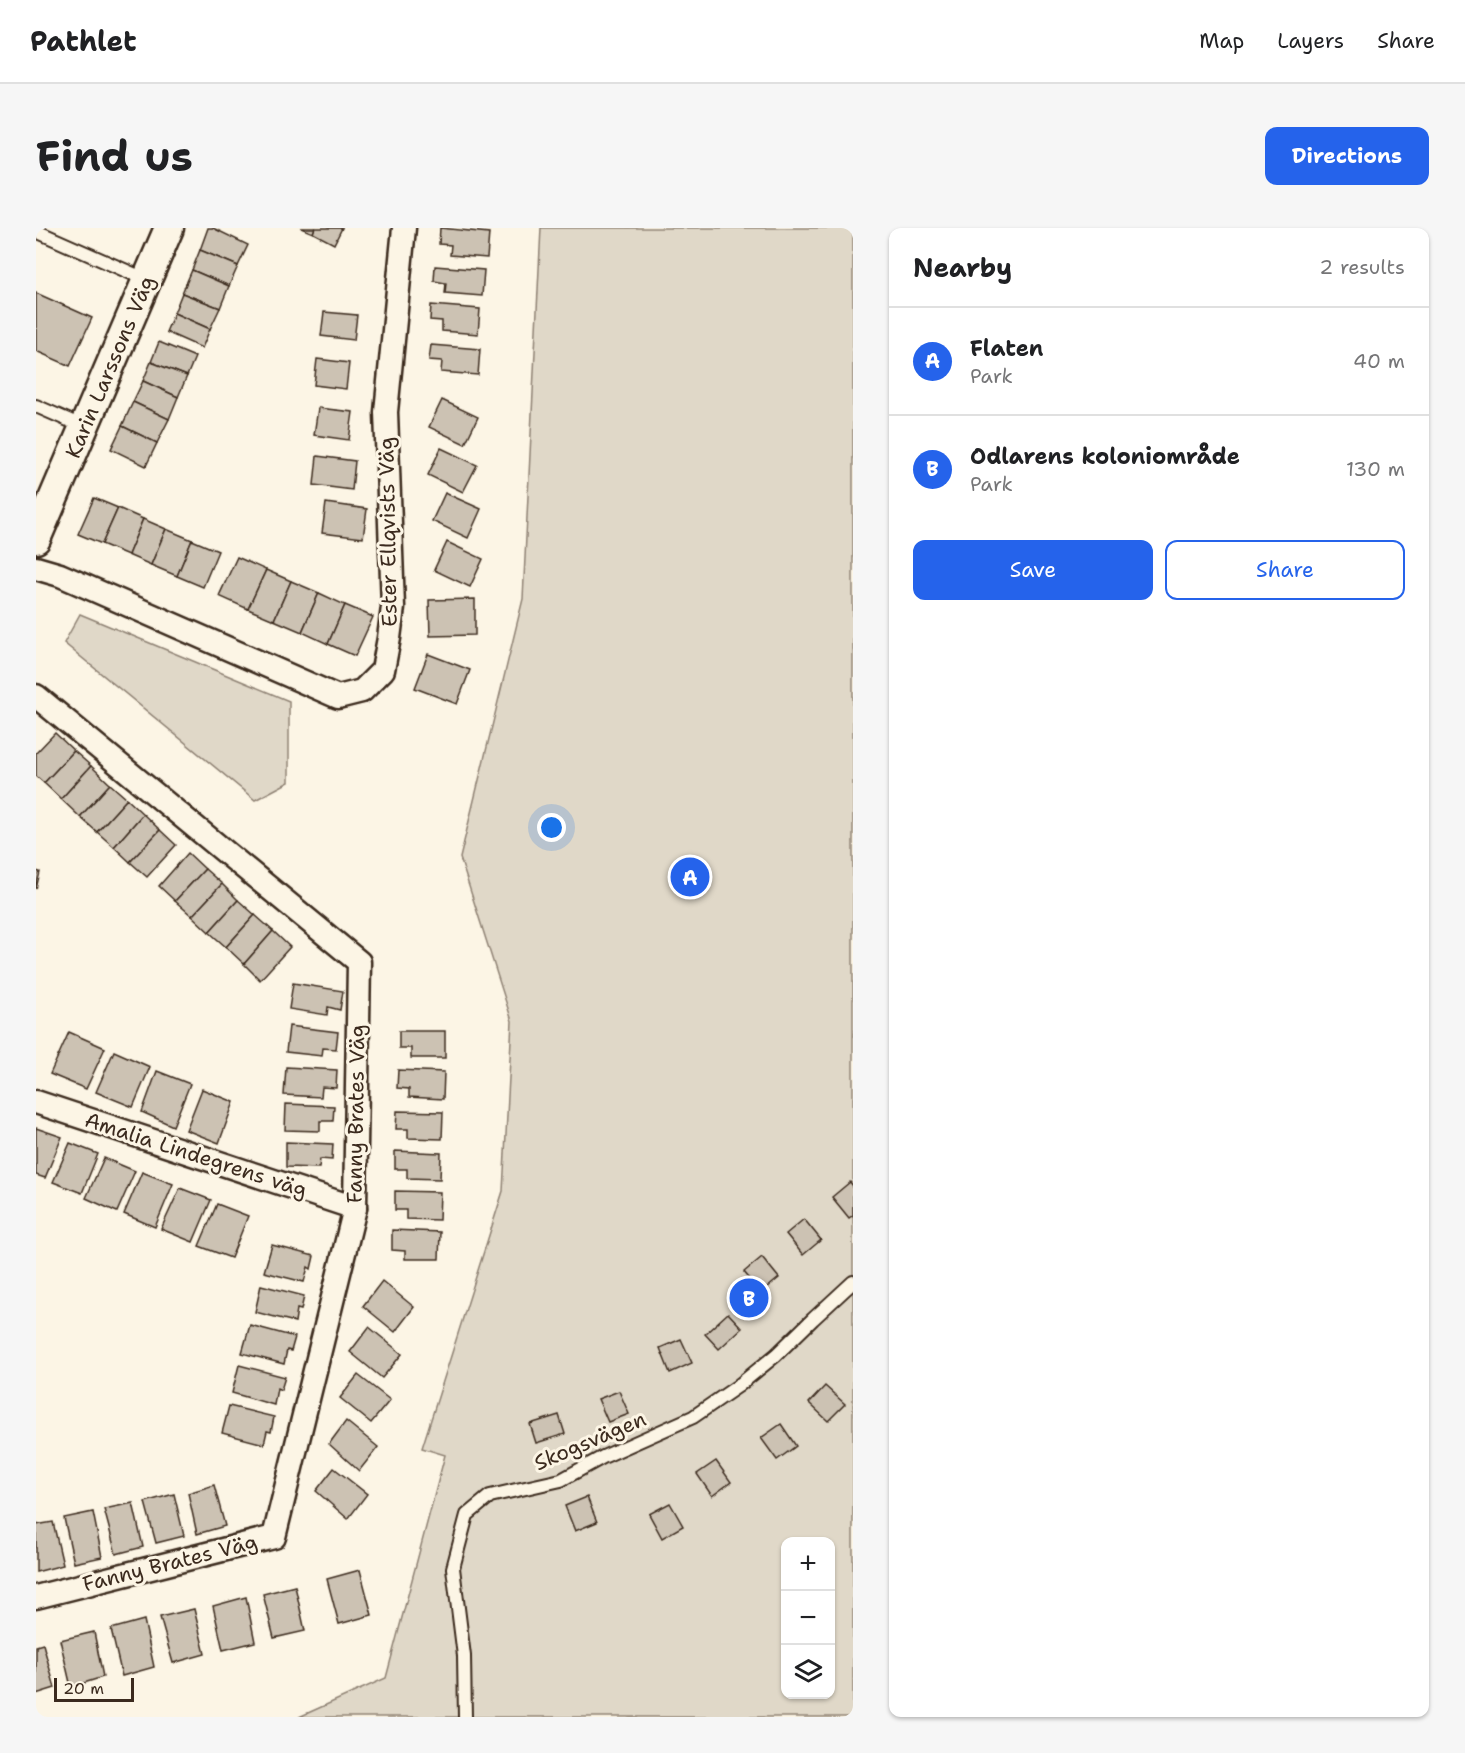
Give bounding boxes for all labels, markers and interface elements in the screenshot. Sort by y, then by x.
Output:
text: Pathlet [30,22,137,60]
text: Map [1199,27,1244,55]
text: Layers [1277,27,1344,55]
text: Share [1377,27,1435,55]
button: Directions [1265,127,1429,185]
text: Find us [36,128,193,184]
text: Nearby [913,250,1012,285]
text: 2 results [1319,254,1405,280]
street label: Karin Larssons Väg [59,271,161,463]
text: Flaten [970,334,1044,363]
text: A [925,348,940,374]
text: 40 m [1353,348,1405,374]
text: Park [970,363,1013,389]
street label: Ester Ellqvists Väg [372,437,404,627]
text: Odlarens koloniområde [970,442,1240,471]
text: B [926,456,939,482]
text: 130 m [1346,456,1405,482]
text: Park [970,471,1013,497]
button: Save [913,540,1153,600]
button: Share [1165,540,1405,600]
your location [537,813,566,842]
pin: A [670,854,710,900]
street label: Fanny Brates Väg [340,1024,372,1204]
street label: Amalia Lindegrens väg [81,1106,311,1204]
pin: B [730,1276,768,1320]
street label: Skogsvägen [530,1405,650,1477]
street label: Fanny Brates Väg [80,1528,260,1598]
map controls [781,1537,835,1699]
button: + [781,1537,835,1591]
button: − [781,1591,835,1645]
button: layers [781,1645,835,1699]
scale bar [54,1675,134,1702]
text: 20 m [63,1678,104,1699]

